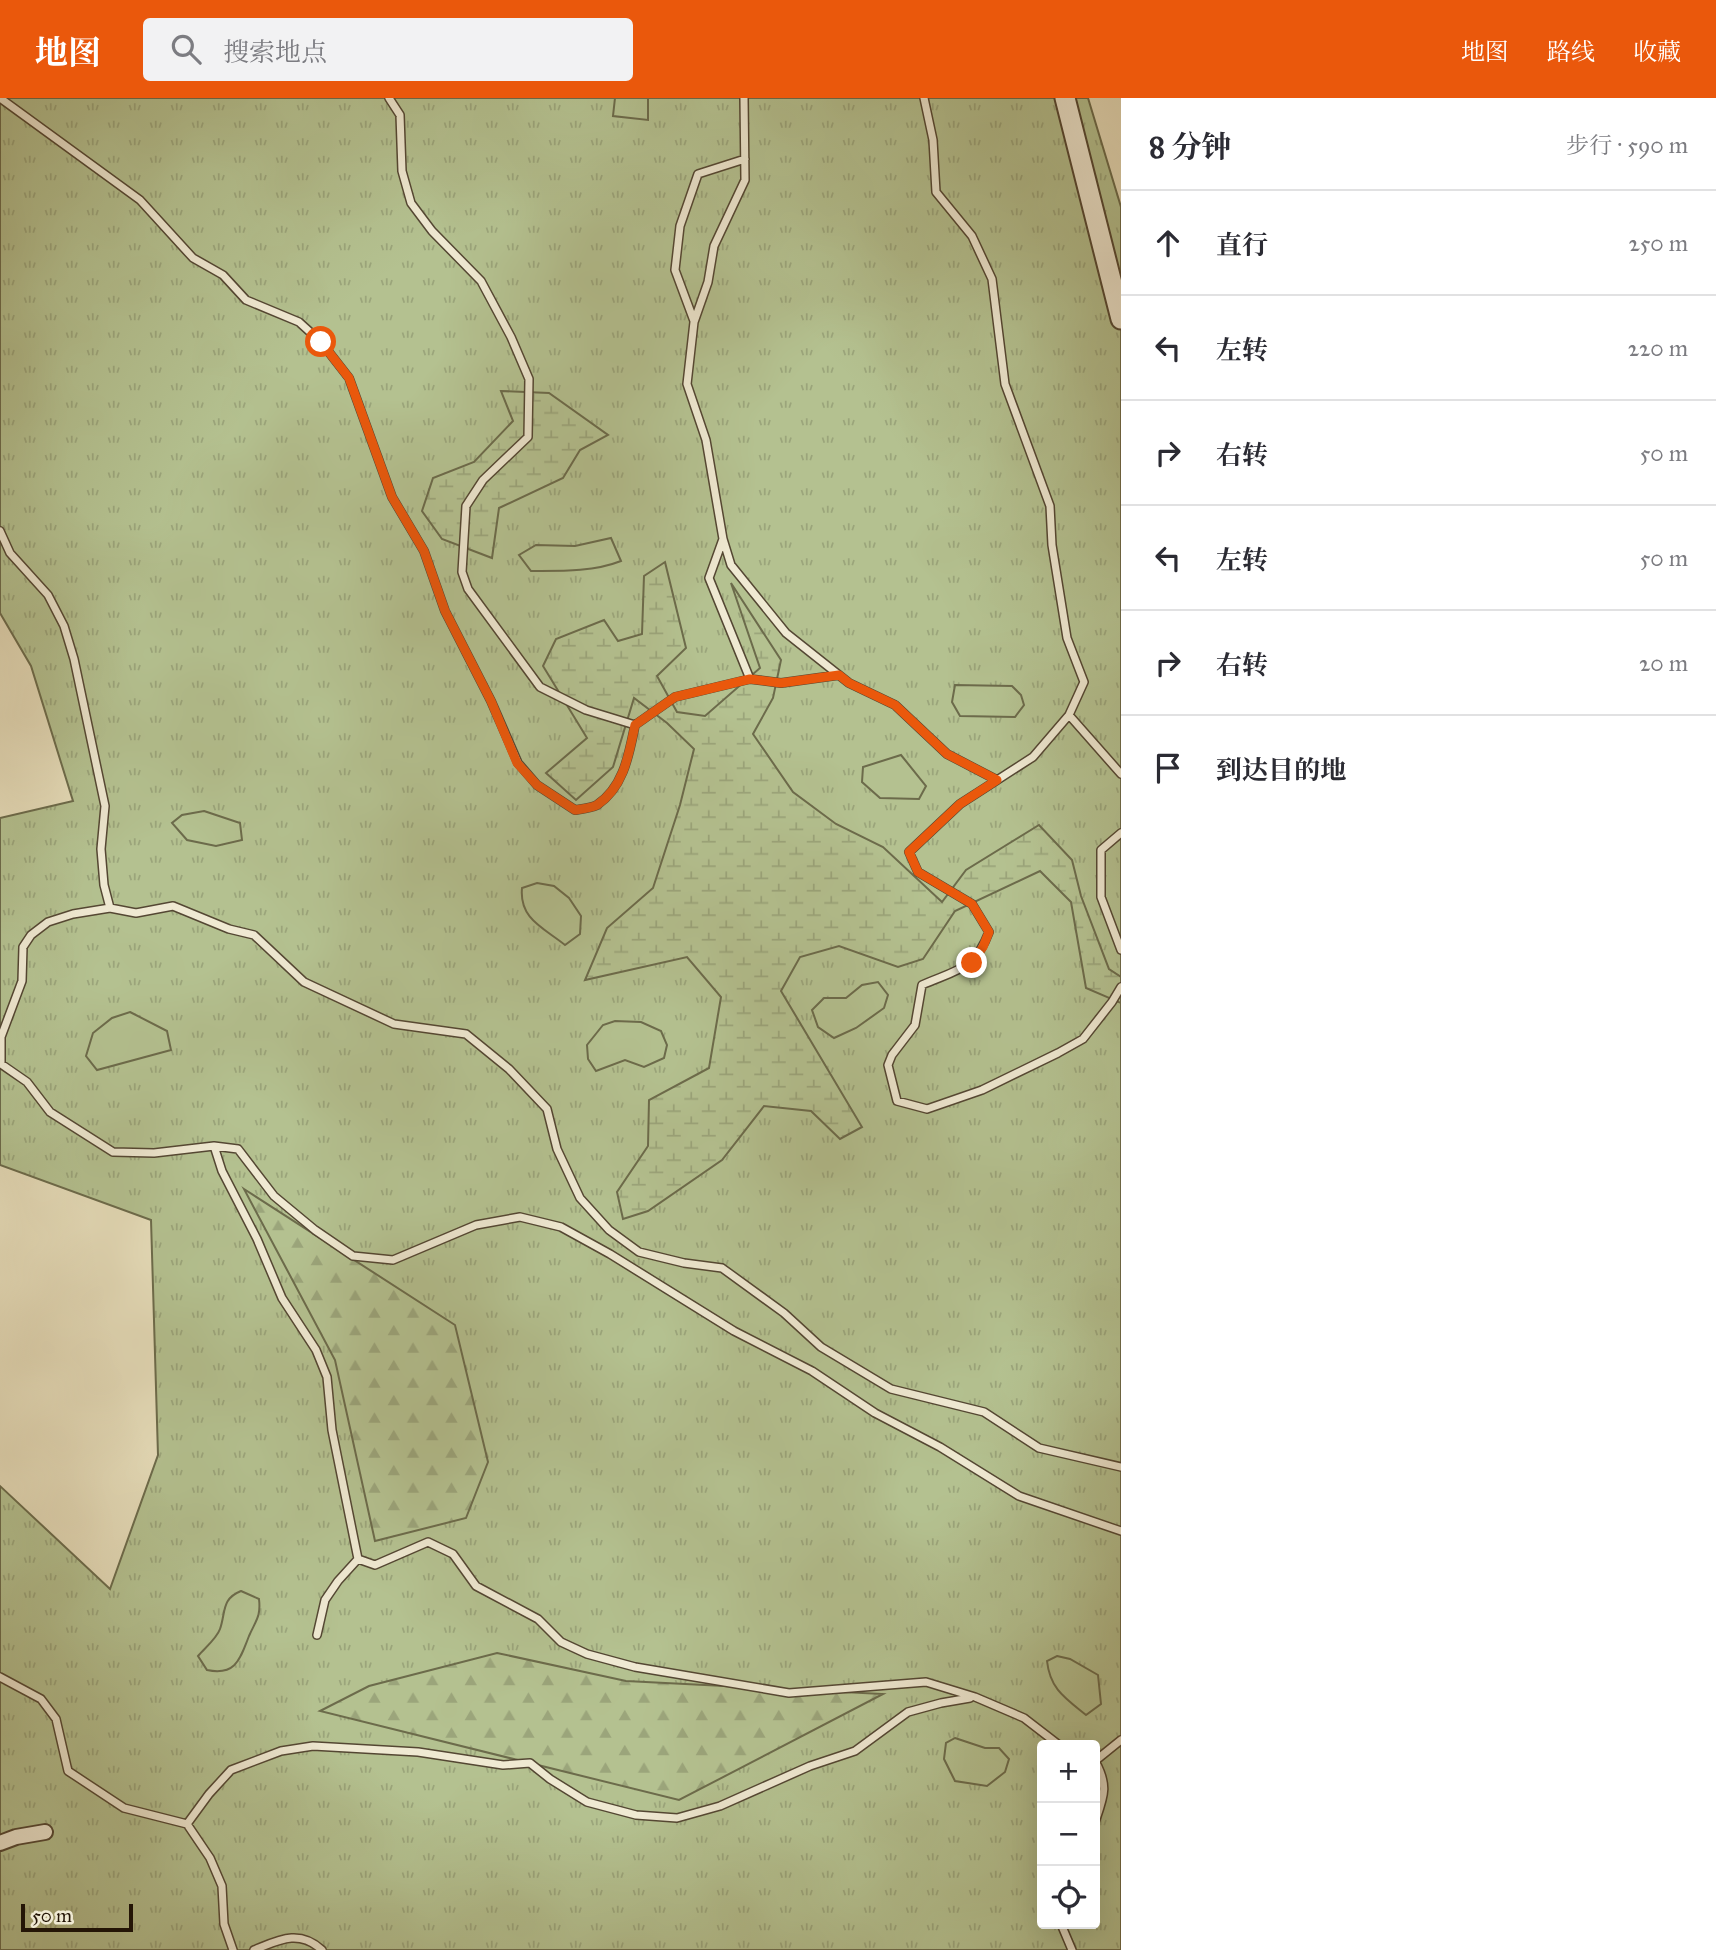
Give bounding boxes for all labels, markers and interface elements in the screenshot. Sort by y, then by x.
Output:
search box [143,18,633,81]
icon: search [167,30,205,68]
text: 地图 [35,33,101,73]
text: 搜索地点 [223,36,327,68]
text: 地图 [1461,37,1509,67]
text: 路线 [1547,37,1595,67]
text: 收藏 [1633,37,1681,67]
text: 8 分钟 [1149,129,1231,165]
text: 步行 · 590 m [1566,131,1688,159]
icon: ahead [1149,224,1187,262]
text: 直行 [1216,229,1268,261]
text: 250 m [1628,229,1688,257]
route start [305,326,336,357]
icon: left [1149,329,1187,367]
text: 左转 [1216,334,1268,366]
text: 220 m [1628,334,1688,362]
icon: right [1149,434,1187,472]
text: 右转 [1216,439,1268,471]
text: 50 m [1640,439,1688,467]
icon: left [1149,539,1187,577]
text: 左转 [1216,544,1268,576]
text: 50 m [1640,544,1688,572]
icon: right [1149,644,1187,682]
text: 右转 [1216,649,1268,681]
text: 20 m [1639,649,1688,677]
icon: arrive [1149,749,1187,787]
text: 到达目的地 [1216,754,1346,786]
route end [956,947,987,978]
map controls [1037,1740,1100,1929]
button: + [1037,1740,1100,1803]
button: − [1037,1803,1100,1866]
button: locate [1037,1866,1100,1929]
scale bar [21,1901,133,1933]
text: 50 m [32,1904,72,1927]

